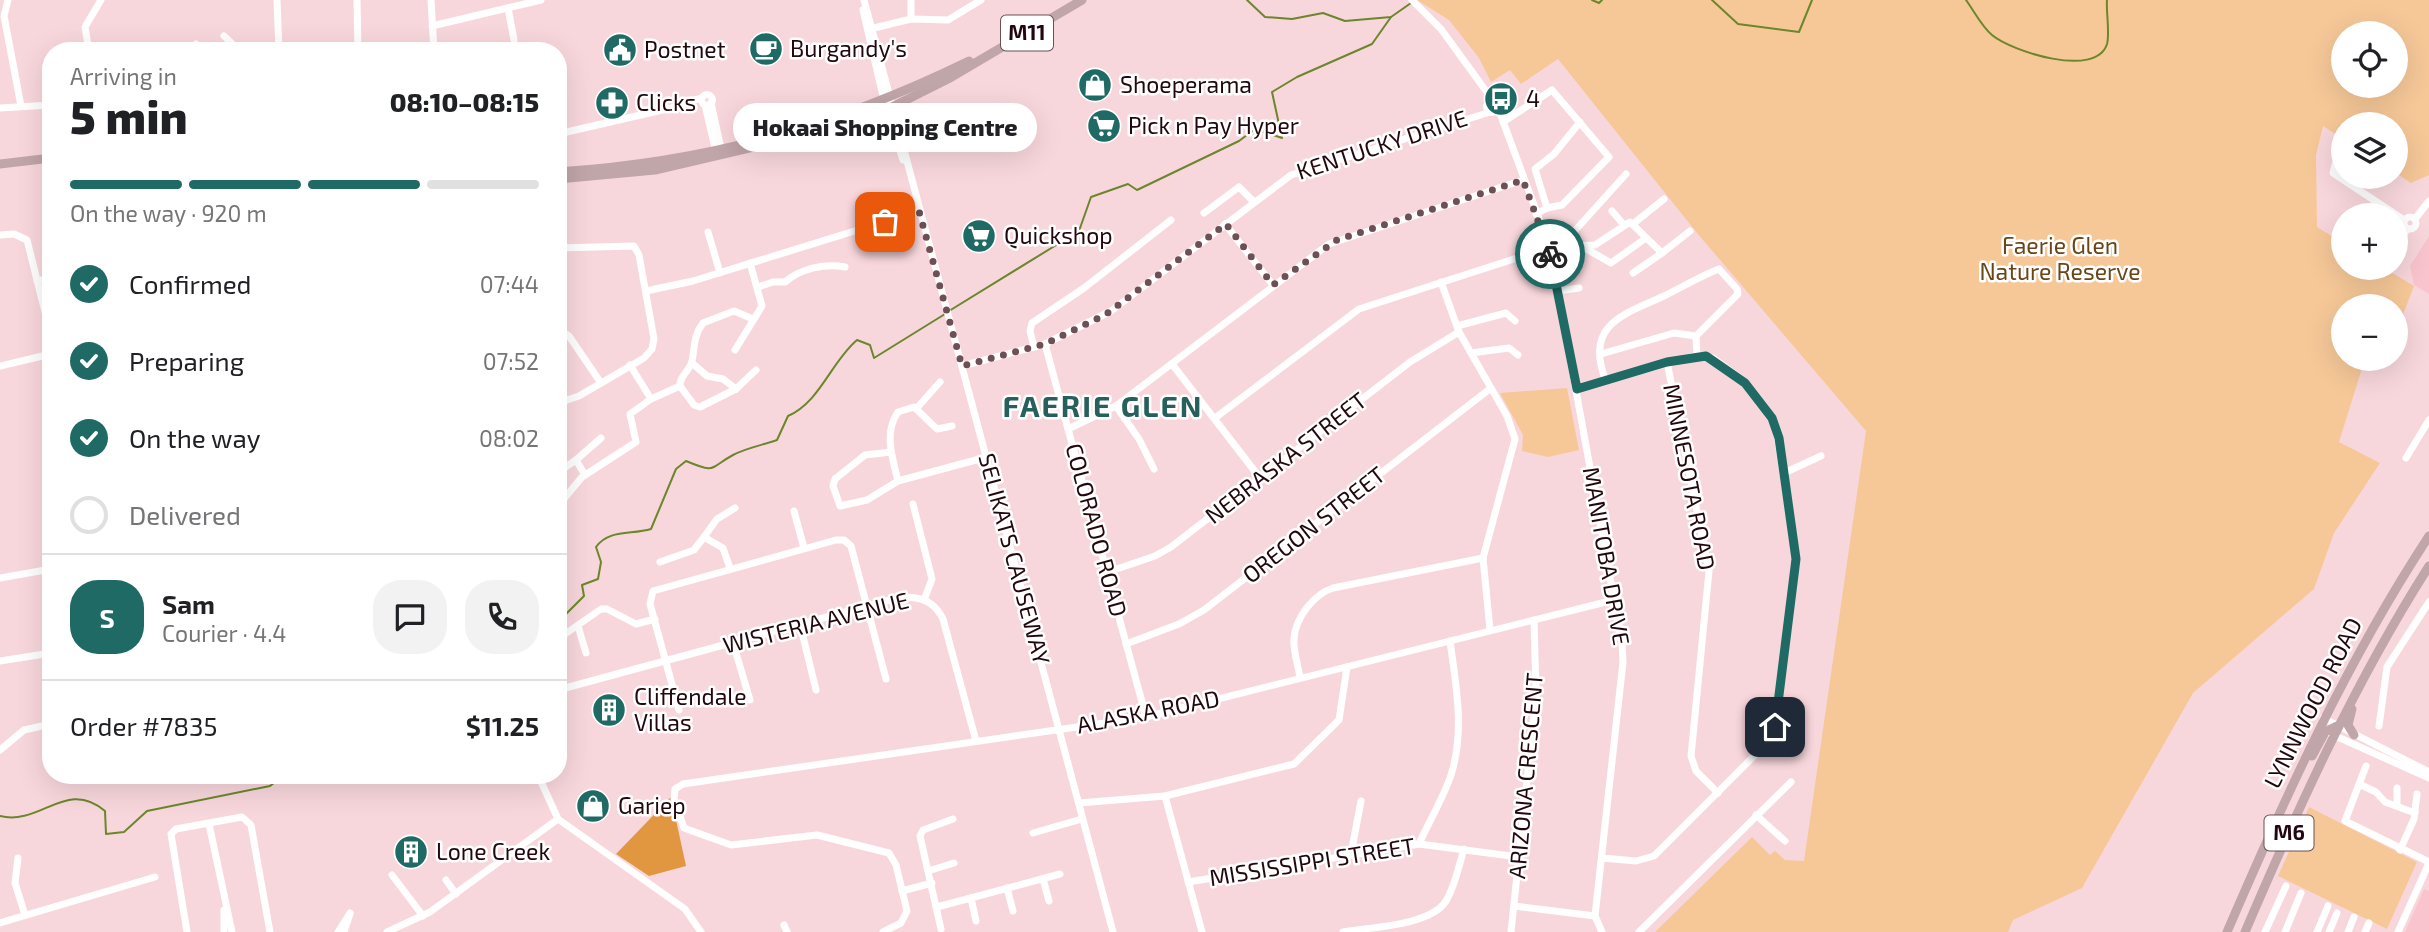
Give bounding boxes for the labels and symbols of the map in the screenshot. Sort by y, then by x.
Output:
road number: M11 [1001,16,1053,50]
cafe icon: Burgandy's [747,30,785,68]
public building icon: Postnet [601,31,639,69]
place label: Burgandy's [790,34,907,62]
place label: Postnet [644,35,726,63]
shop icon: Shoeperama [1076,66,1114,104]
place label: Shoeperama [1120,70,1252,98]
bus stop icon: 4 [1482,80,1520,118]
pharmacy icon: Clicks [593,84,631,122]
place label: 4 [1526,84,1540,112]
place label: Clicks [636,88,696,116]
callout: Hokaai Shopping Centre [733,103,1037,152]
street label: KENTUCKY DRIVE [1293,103,1471,185]
supermarket icon: Pick n Pay Hyper [1085,107,1123,145]
place label: Pick n Pay Hyper [1128,111,1299,139]
pin [855,192,915,252]
supermarket icon: Quickshop [960,217,998,255]
courier [1515,219,1585,289]
place label: Quickshop [1004,221,1113,249]
park label: Faerie Glen Nature Reserve [1979,231,2141,285]
street label: MINNESOTA ROAD [1658,381,1722,572]
street label: NEBRASKA STREET [1199,386,1372,529]
district label: FAERIE GLEN [1003,387,1203,423]
street label: COLORADO ROAD [1060,440,1134,620]
street label: SELIKATS CAUSEWAY [973,450,1057,667]
street label: OREGON STREET [1237,460,1390,589]
street label: MANITOBA DRIVE [1578,464,1636,647]
street label: WISTERIA AVENUE [720,585,912,659]
street label: LYNNWOOD ROAD [2257,613,2367,792]
street label: ARIZONA CRESCENT [1502,672,1548,880]
place label: Cliffendale Villas [634,682,747,736]
street label: ALASKA ROAD [1074,683,1222,739]
building icon: Cliffendale Villas [590,691,628,729]
pin [1745,697,1805,757]
shop icon: Gariep [574,787,612,825]
place label: Gariep [618,791,686,819]
road number: M6 [2264,816,2314,850]
street label: MISSISSIPPI STREET [1207,831,1417,891]
building icon: Lone Creek [392,833,430,871]
place label: Lone Creek [436,837,550,865]

